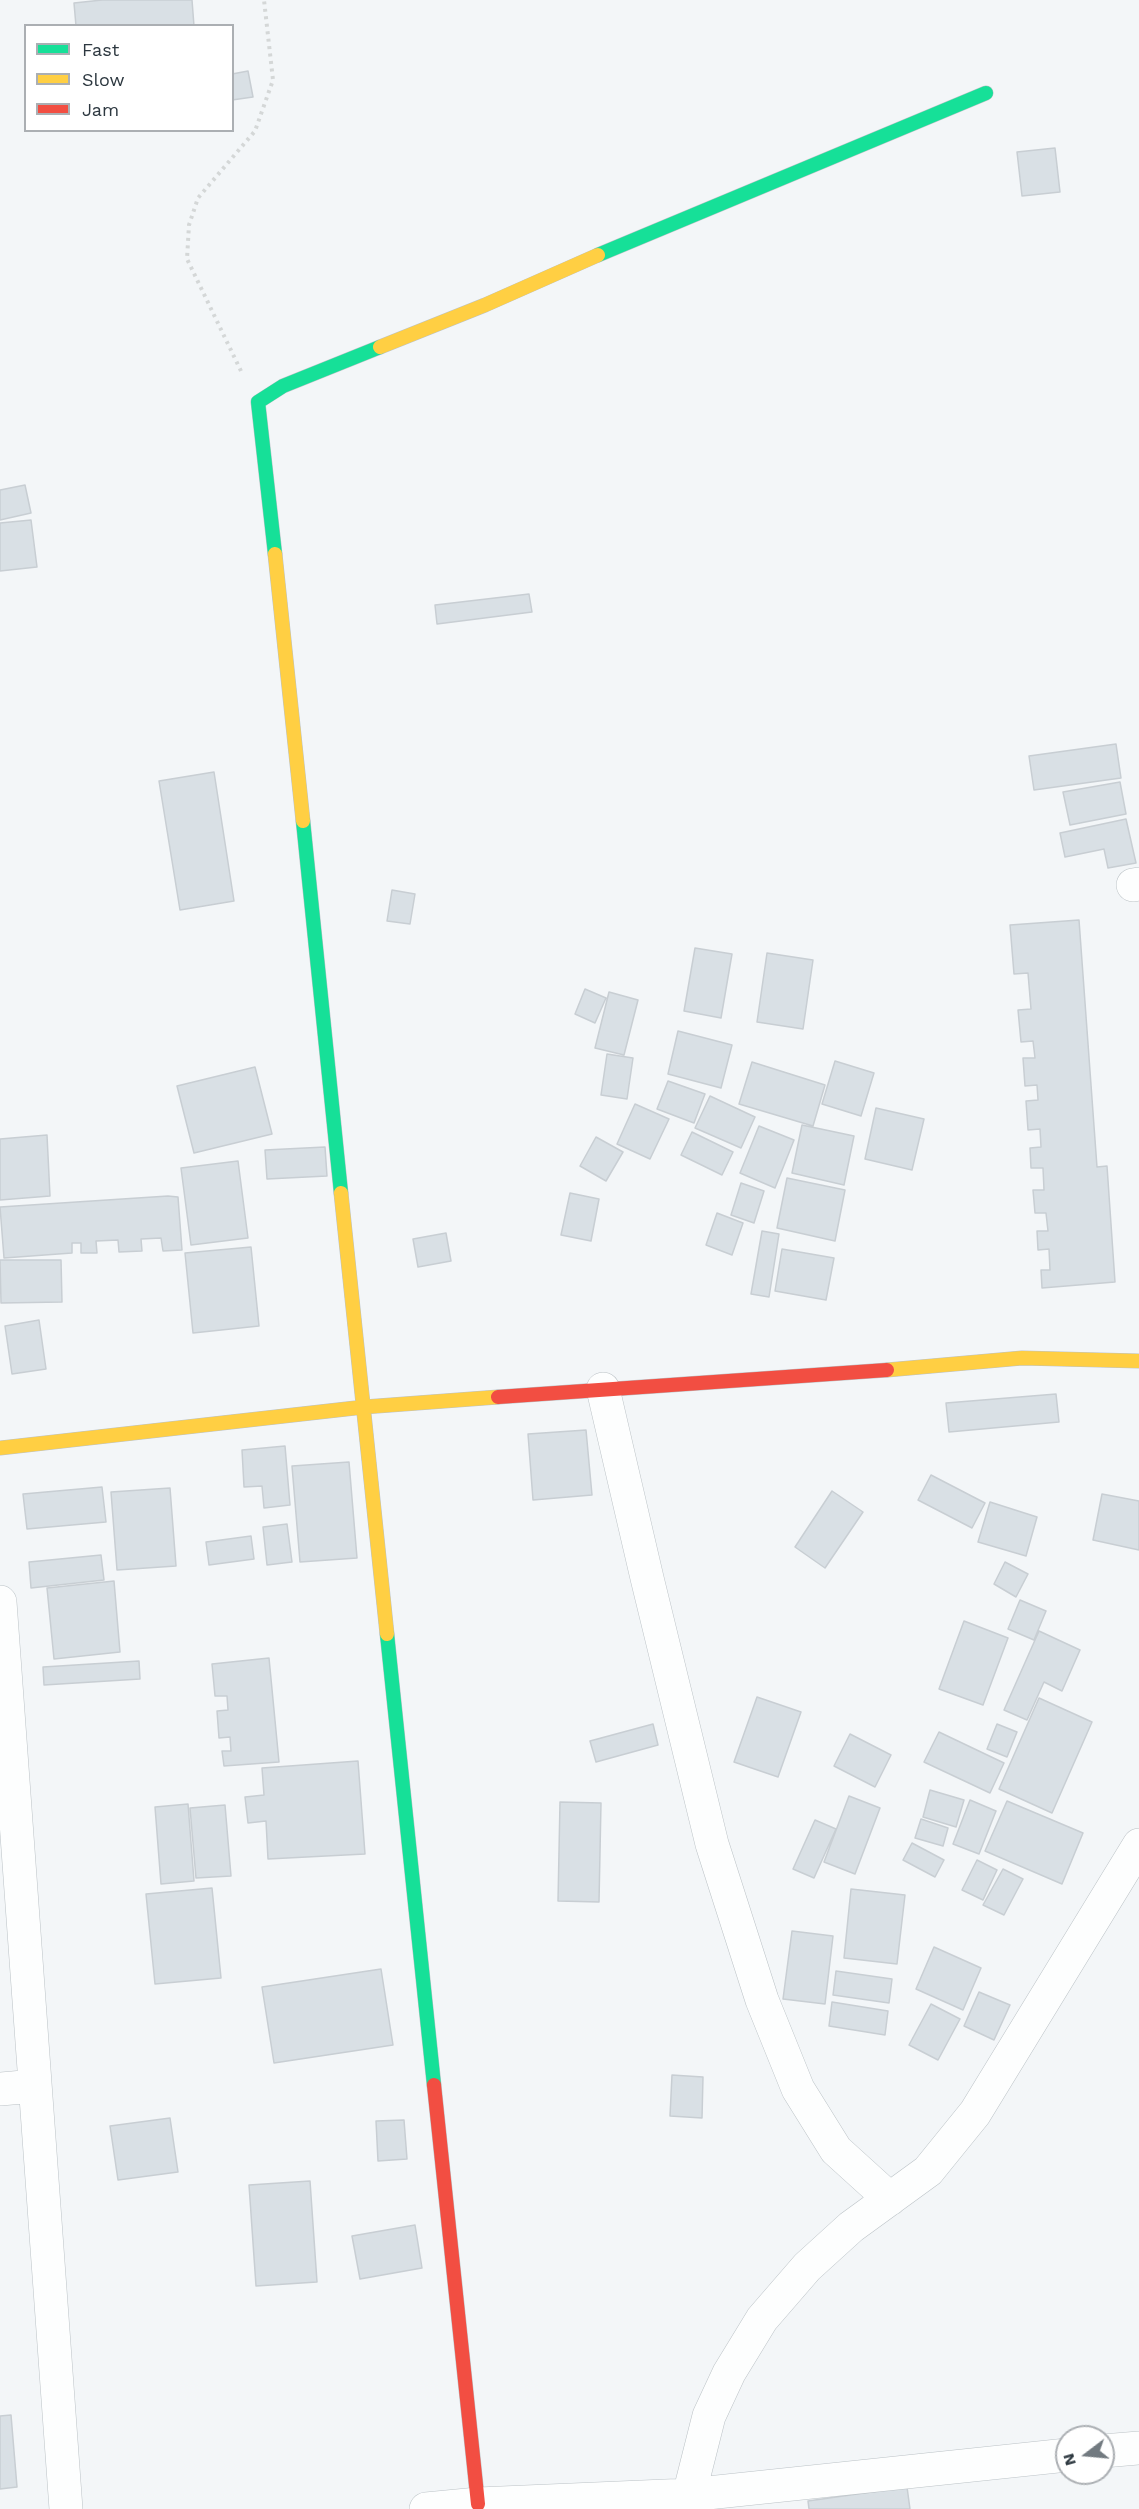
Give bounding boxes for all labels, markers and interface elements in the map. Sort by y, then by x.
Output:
legend [24,24,234,132]
text: Fast [82,39,119,60]
text: Slow [82,69,125,90]
text: Jam [82,99,119,120]
north arrow [1055,2425,1115,2485]
text: N [1058,2451,1080,2468]

